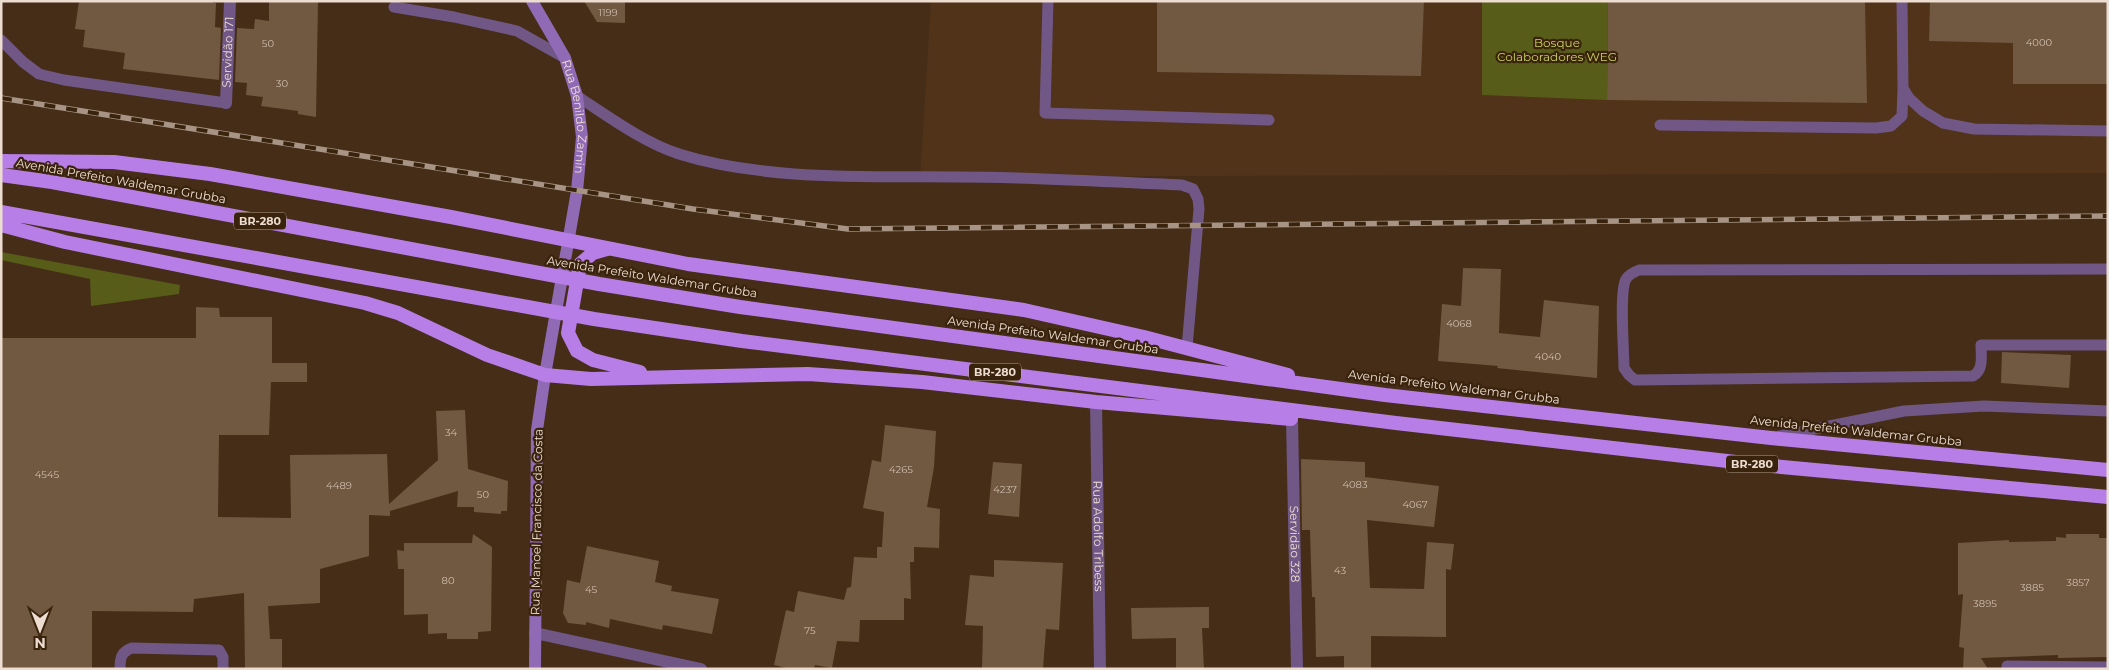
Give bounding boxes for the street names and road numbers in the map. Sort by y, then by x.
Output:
street label: Servidão 171 [219,16,236,88]
street label: Rua Benildo Zamin [559,58,590,174]
street label: Avenida Prefeito Waldemar Grubba [15,155,227,206]
road number: BR-280 [234,212,286,230]
street label: Avenida Prefeito Waldemar Grubba [546,252,758,301]
street label: Avenida Prefeito Waldemar Grubba [947,312,1160,357]
road number: BR-280 [969,364,1021,381]
street label: Avenida Prefeito Waldemar Grubba [1347,366,1561,407]
street label: Avenida Prefeito Waldemar Grubba [1749,412,1963,449]
street label: Rua Manoel Francisco da Costa [527,429,546,615]
road number: BR-280 [1726,456,1778,472]
street label: Rua Adolfo Tribess [1090,480,1107,592]
street label: Servidão 328 [1287,506,1303,583]

